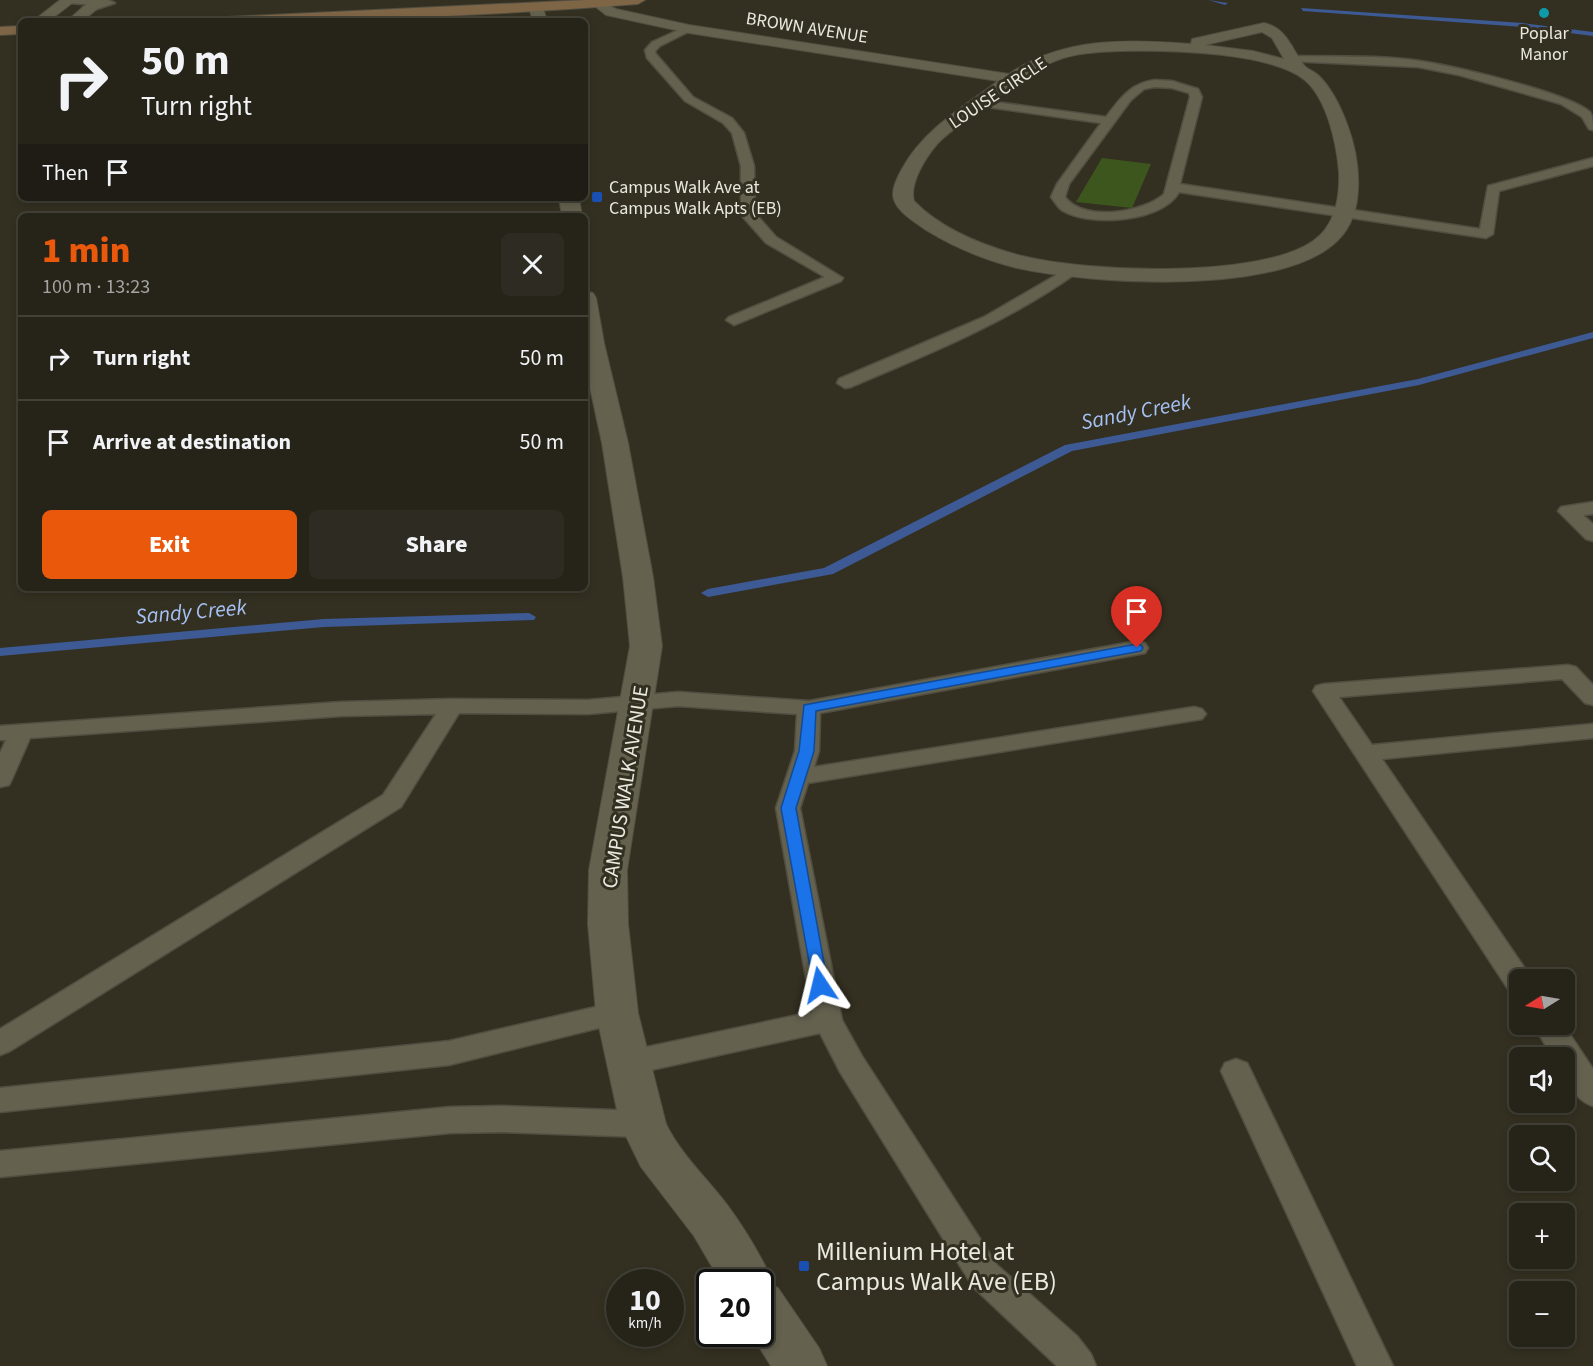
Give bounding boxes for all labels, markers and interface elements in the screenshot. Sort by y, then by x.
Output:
street label: BROWN AVENUE [744,6,870,50]
marker: Poplar Manor [1537,6,1551,20]
place label: Poplar Manor [1519,21,1569,67]
text: 50 m [141,31,230,91]
icon: right [42,42,120,120]
street label: LOUISE CIRCLE [944,51,1052,135]
text: Turn right [141,87,252,126]
icon: arrive [101,156,134,189]
text: Then [42,157,89,189]
place label: Campus Walk Ave at Campus Walk Apts (EB) [609,175,782,221]
marker: Campus Walk Ave at Campus Walk Apts (EB) [590,190,604,204]
text: 1 min [42,225,130,276]
button: close [501,233,564,296]
text: 100 m · 13:23 [42,273,150,301]
icon: right [42,342,75,375]
text: Turn right [93,342,190,374]
text: 50 m [519,342,564,374]
water label: Sandy Creek [1078,386,1194,438]
icon: arrive [42,426,75,459]
text: Arrive at destination [93,426,291,458]
text: 50 m [519,426,564,458]
button: Exit [42,510,297,579]
button: Share [309,510,564,579]
pin [1111,586,1162,648]
water label: Sandy Creek [134,591,248,633]
icon: arrive [1120,595,1153,628]
street label: CAMPUS WALK AVENUE [594,683,656,891]
position arrow [788,953,852,1017]
north arrow [1509,969,1575,1035]
map controls [1509,969,1575,1347]
button: sound [1509,1047,1575,1113]
button: search [1509,1125,1575,1191]
button: + [1509,1203,1575,1269]
place label: Millenium Hotel at Campus Walk Ave (EB) [816,1233,1057,1300]
marker: Millenium Hotel at Campus Walk Ave (EB) [797,1259,811,1273]
speed limit sign: 20 [696,1269,774,1347]
text: 10 [629,1279,661,1322]
button: − [1509,1281,1575,1347]
text: km/h [628,1313,662,1334]

